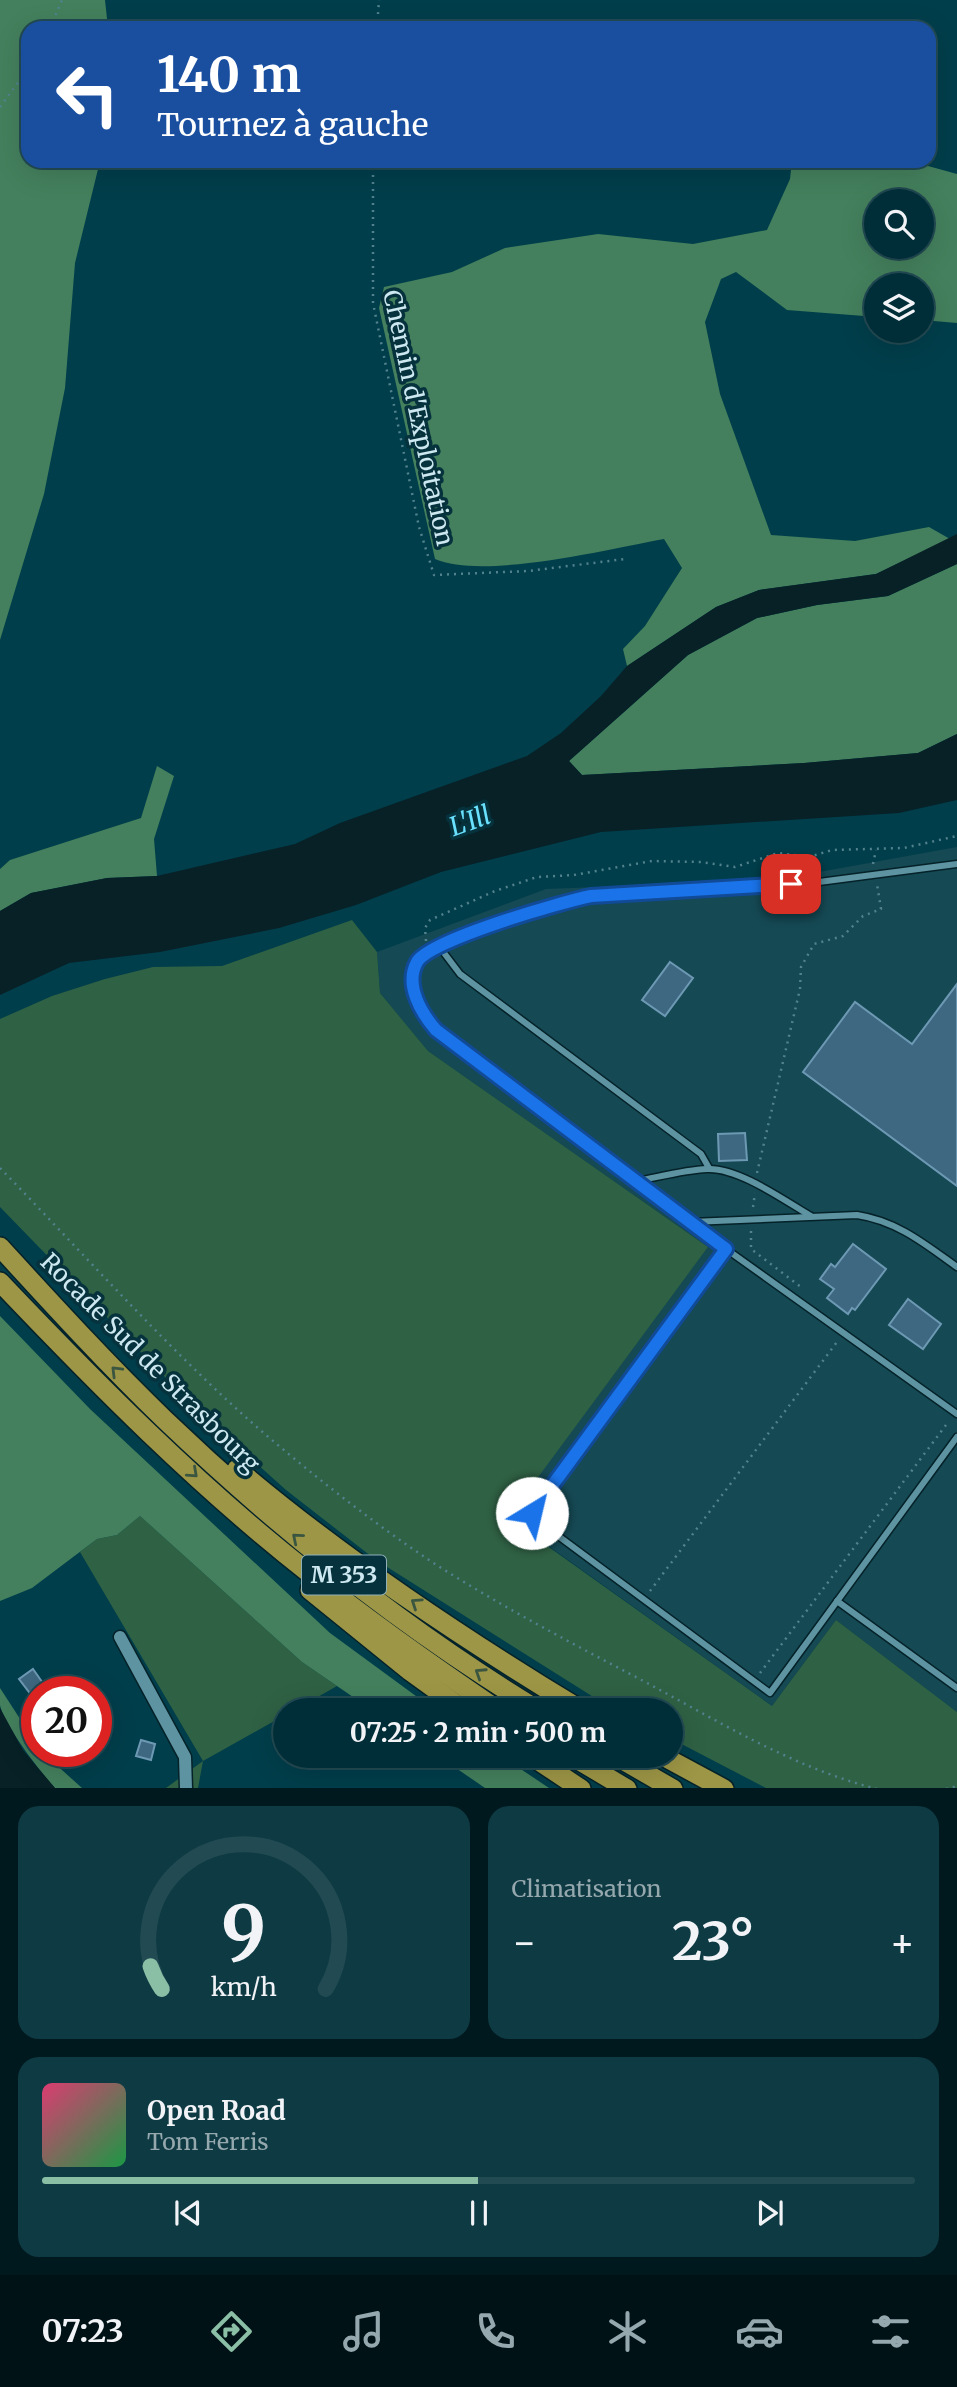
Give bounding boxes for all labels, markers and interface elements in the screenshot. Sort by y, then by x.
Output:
text: 140 m [157,44,301,105]
icon: left [42,49,133,140]
text: Tournez à gauche [157,105,428,145]
map controls [864,189,934,343]
button: search [864,189,934,259]
button: layers [864,273,934,343]
street label: Chemin d'Exploitation [376,287,461,549]
water label: L'Ill [445,798,495,843]
pin [761,854,821,914]
icon: arrive [772,865,810,903]
street label: Rocade Sud de Strasbourg [34,1246,267,1479]
one-way arrow [112,1366,125,1379]
one-way arrow [185,1465,198,1477]
position arrow [495,1476,569,1550]
one-way arrow [293,1534,306,1546]
road number: M 353 [302,1556,386,1594]
one-way arrow [411,1599,424,1611]
one-way arrow [475,1668,488,1681]
speed limit sign: 20 [21,1676,112,1767]
text: 07:25 · 2 min · 500 m [350,1716,606,1749]
text: Climatisation [512,1874,662,1903]
text: 9 [221,1887,266,1979]
text: 23° [672,1909,754,1974]
text: − [512,1919,537,1966]
text: + [890,1919,915,1966]
text: km/h [211,1970,277,2002]
text: Open Road [147,2094,286,2127]
text: Tom Ferris [147,2127,269,2156]
icon: previous [169,2194,207,2232]
icon: pause [460,2194,498,2232]
icon: next [751,2194,789,2232]
icon: directions [207,2307,256,2356]
icon: music [339,2307,388,2356]
icon: phone [471,2307,520,2356]
icon: climate [603,2307,652,2356]
icon: car [735,2307,784,2356]
icon: filters [866,2307,915,2356]
text: 07:23 [41,2311,124,2351]

